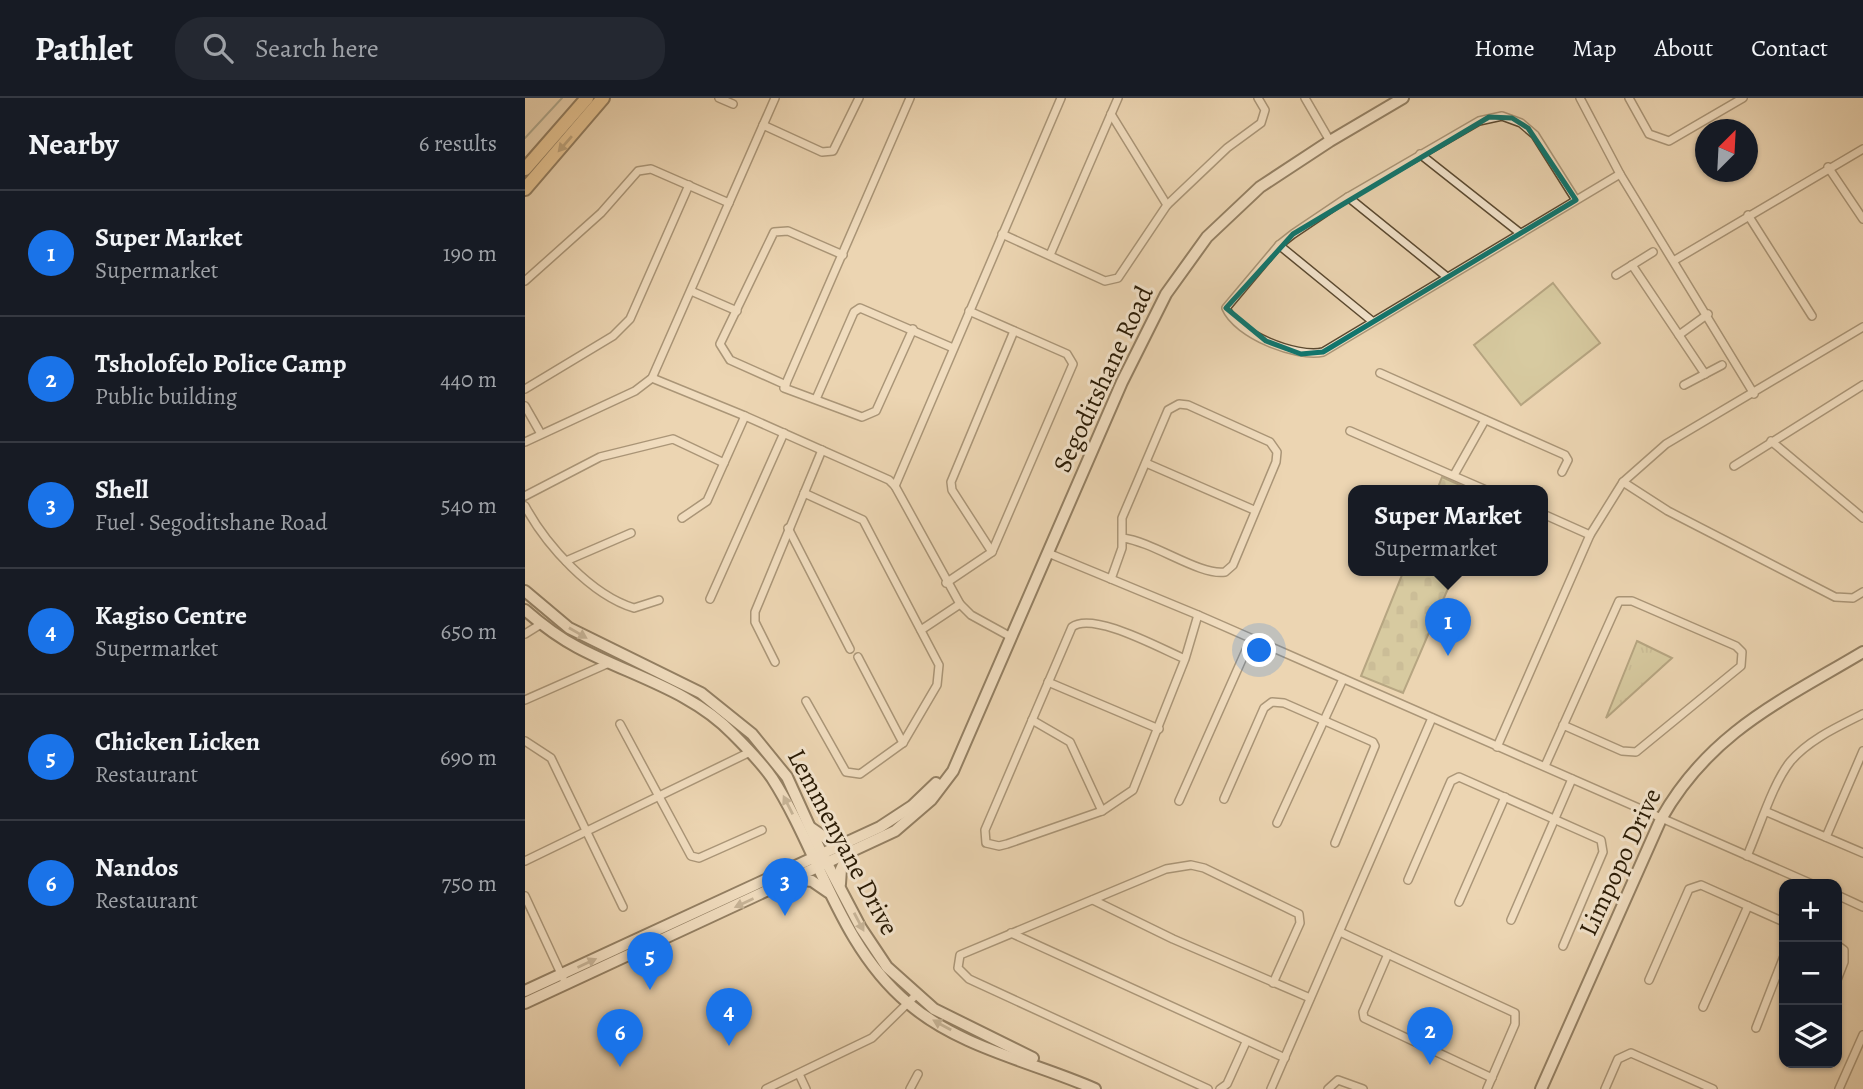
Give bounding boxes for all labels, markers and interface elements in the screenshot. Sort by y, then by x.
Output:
search box [175,17,665,80]
text: Pathlet [35,26,133,71]
icon: search [199,29,237,67]
text: Search here [255,31,379,66]
text: Home [1474,32,1535,64]
text: Map [1573,32,1617,64]
text: About [1655,32,1713,64]
text: Contact [1751,32,1828,64]
north arrow [1695,119,1758,182]
text: Nearby [28,124,119,164]
text: 6 results [419,128,497,159]
one-way arrow [558,136,574,153]
text: Super Market [95,220,243,255]
text: 1 [47,238,55,269]
text: 190 m [443,238,497,269]
text: Supermarket [95,255,218,286]
street label: Segoditshane Road [1044,280,1162,478]
text: Tsholofelo Police Camp [95,346,346,381]
text: 2 [45,364,57,395]
text: 440 m [440,364,497,395]
text: Public building [95,381,237,412]
text: Shell [95,472,149,507]
popup [1348,485,1548,576]
text: 3 [46,490,56,521]
text: 540 m [441,490,497,521]
text: Super Market [1374,498,1522,533]
text: Fuel · Segoditshane Road [95,507,328,538]
text: Supermarket [1374,533,1498,564]
text: Kagiso Centre [95,598,247,633]
pin: 1 [1425,598,1471,656]
text: 4 [46,616,56,647]
text: 650 m [441,616,497,647]
one-way arrow [569,627,588,639]
text: Supermarket [95,633,218,664]
your location [1242,633,1276,667]
text: Chicken Licken [95,724,260,759]
text: 5 [46,742,56,773]
text: 690 m [440,742,497,773]
street label: Lemmenyane Drive [779,743,907,941]
text: Restaurant [95,759,198,790]
street label: Limpopo Drive [1571,783,1669,941]
one-way arrow [782,795,793,815]
text: Nandos [95,850,179,885]
pin: 3 [762,858,808,916]
text: 6 [46,868,56,899]
text: 750 m [442,868,497,899]
map controls [1779,879,1842,1068]
button: + [1779,879,1842,942]
text: Restaurant [95,885,198,916]
one-way arrow [733,897,754,908]
one-way arrow [853,912,864,932]
pin: 5 [627,932,673,990]
button: − [1779,942,1842,1005]
one-way arrow [577,957,597,969]
pin: 4 [706,988,752,1046]
button: layers [1779,1005,1842,1068]
pin: 2 [1407,1007,1453,1065]
pin: 6 [597,1009,643,1067]
one-way arrow [932,1019,952,1031]

